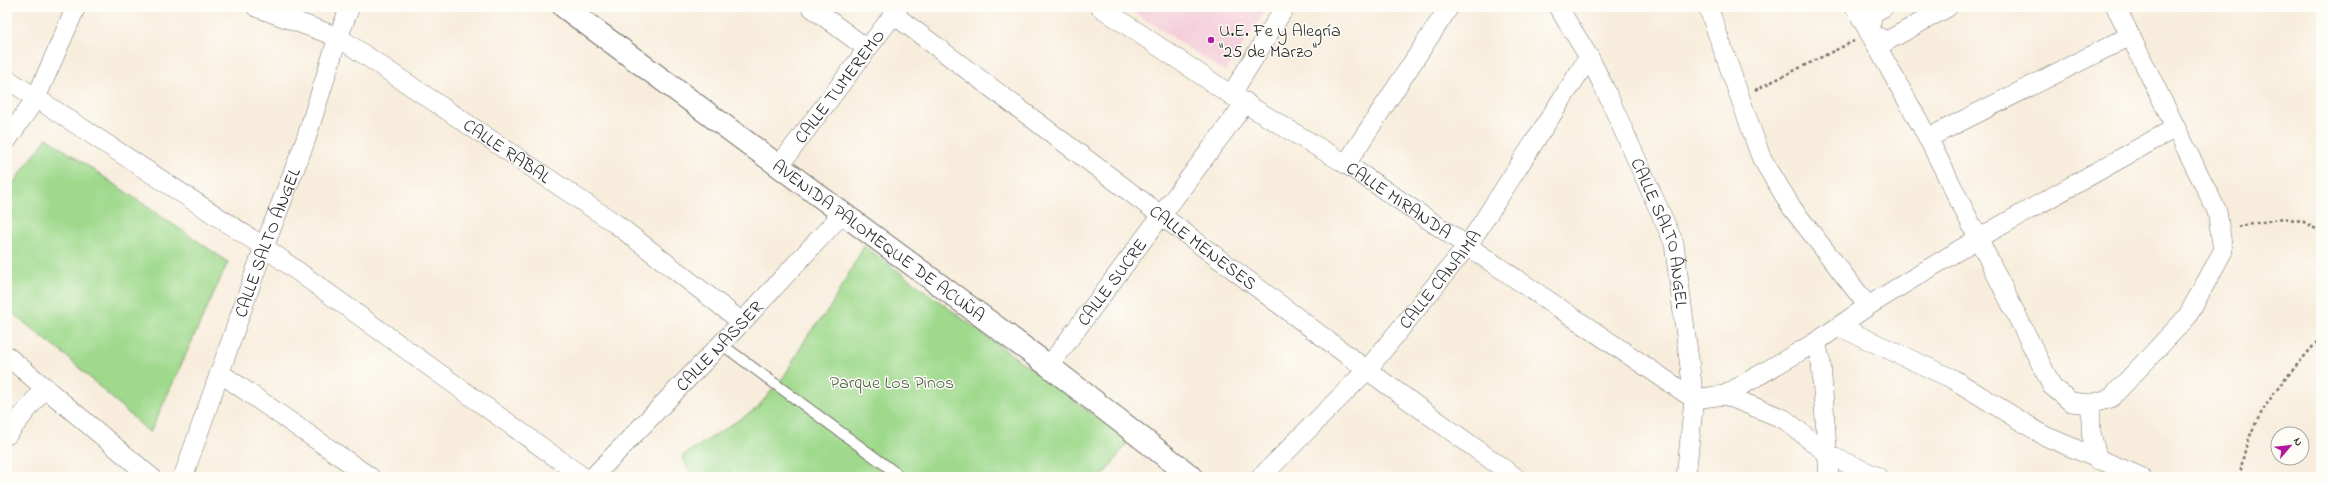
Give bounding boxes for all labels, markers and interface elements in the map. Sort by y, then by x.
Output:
place label: U.E. Fe y Alegría "25 de Marzo" [1219,19,1341,66]
street label: CALLE TUMEREMO [789,25,892,150]
marker: U.E. Fe y Alegría "25 de Marzo" [1206,35,1216,45]
street label: CALLE RABAL [457,113,555,191]
street label: AVENIDA PALOMEQUE DE ACUÑA [766,154,990,329]
street label: CALLE SALTO ÁNGEL [1623,154,1693,310]
street label: CALLE MIRANDA [1340,156,1456,247]
street label: CALLE SALTO ÁNGEL [229,164,309,322]
street label: CALLE MENESES [1143,200,1261,298]
street label: CALLE CANAIMA [1394,226,1489,336]
street label: CALLE SUCRE [1072,234,1155,332]
street label: CALLE NASSER [671,296,770,398]
park label: Parque Los Pinos [830,371,954,397]
north arrow [2270,426,2310,466]
text: N [2289,435,2307,449]

